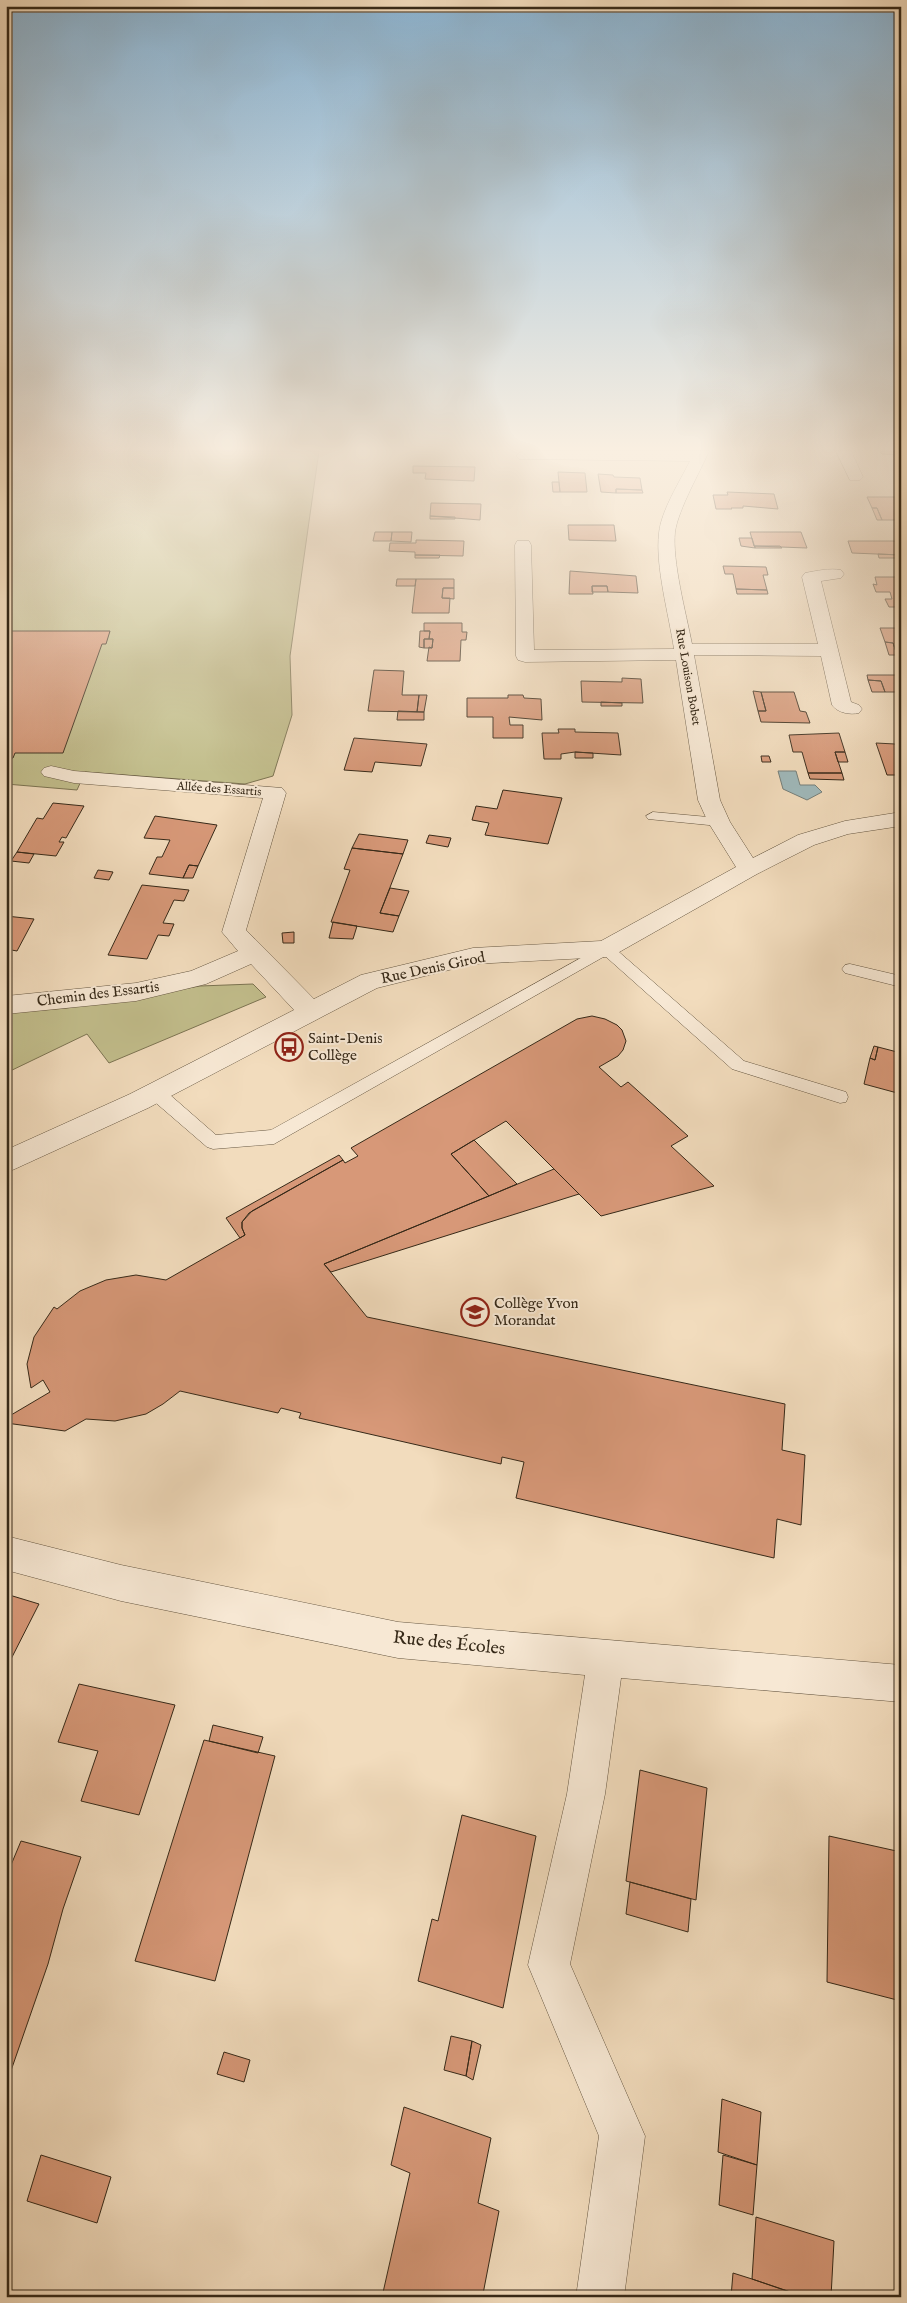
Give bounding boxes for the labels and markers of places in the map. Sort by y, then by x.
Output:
place label: Saint-Denis Collège [308,1029,382,1065]
bus stop icon: Saint-Denis Collège [274,1032,304,1062]
place label: Collège Yvon Morandat [494,1294,579,1330]
school or university icon: Collège Yvon Morandat [460,1297,490,1327]

